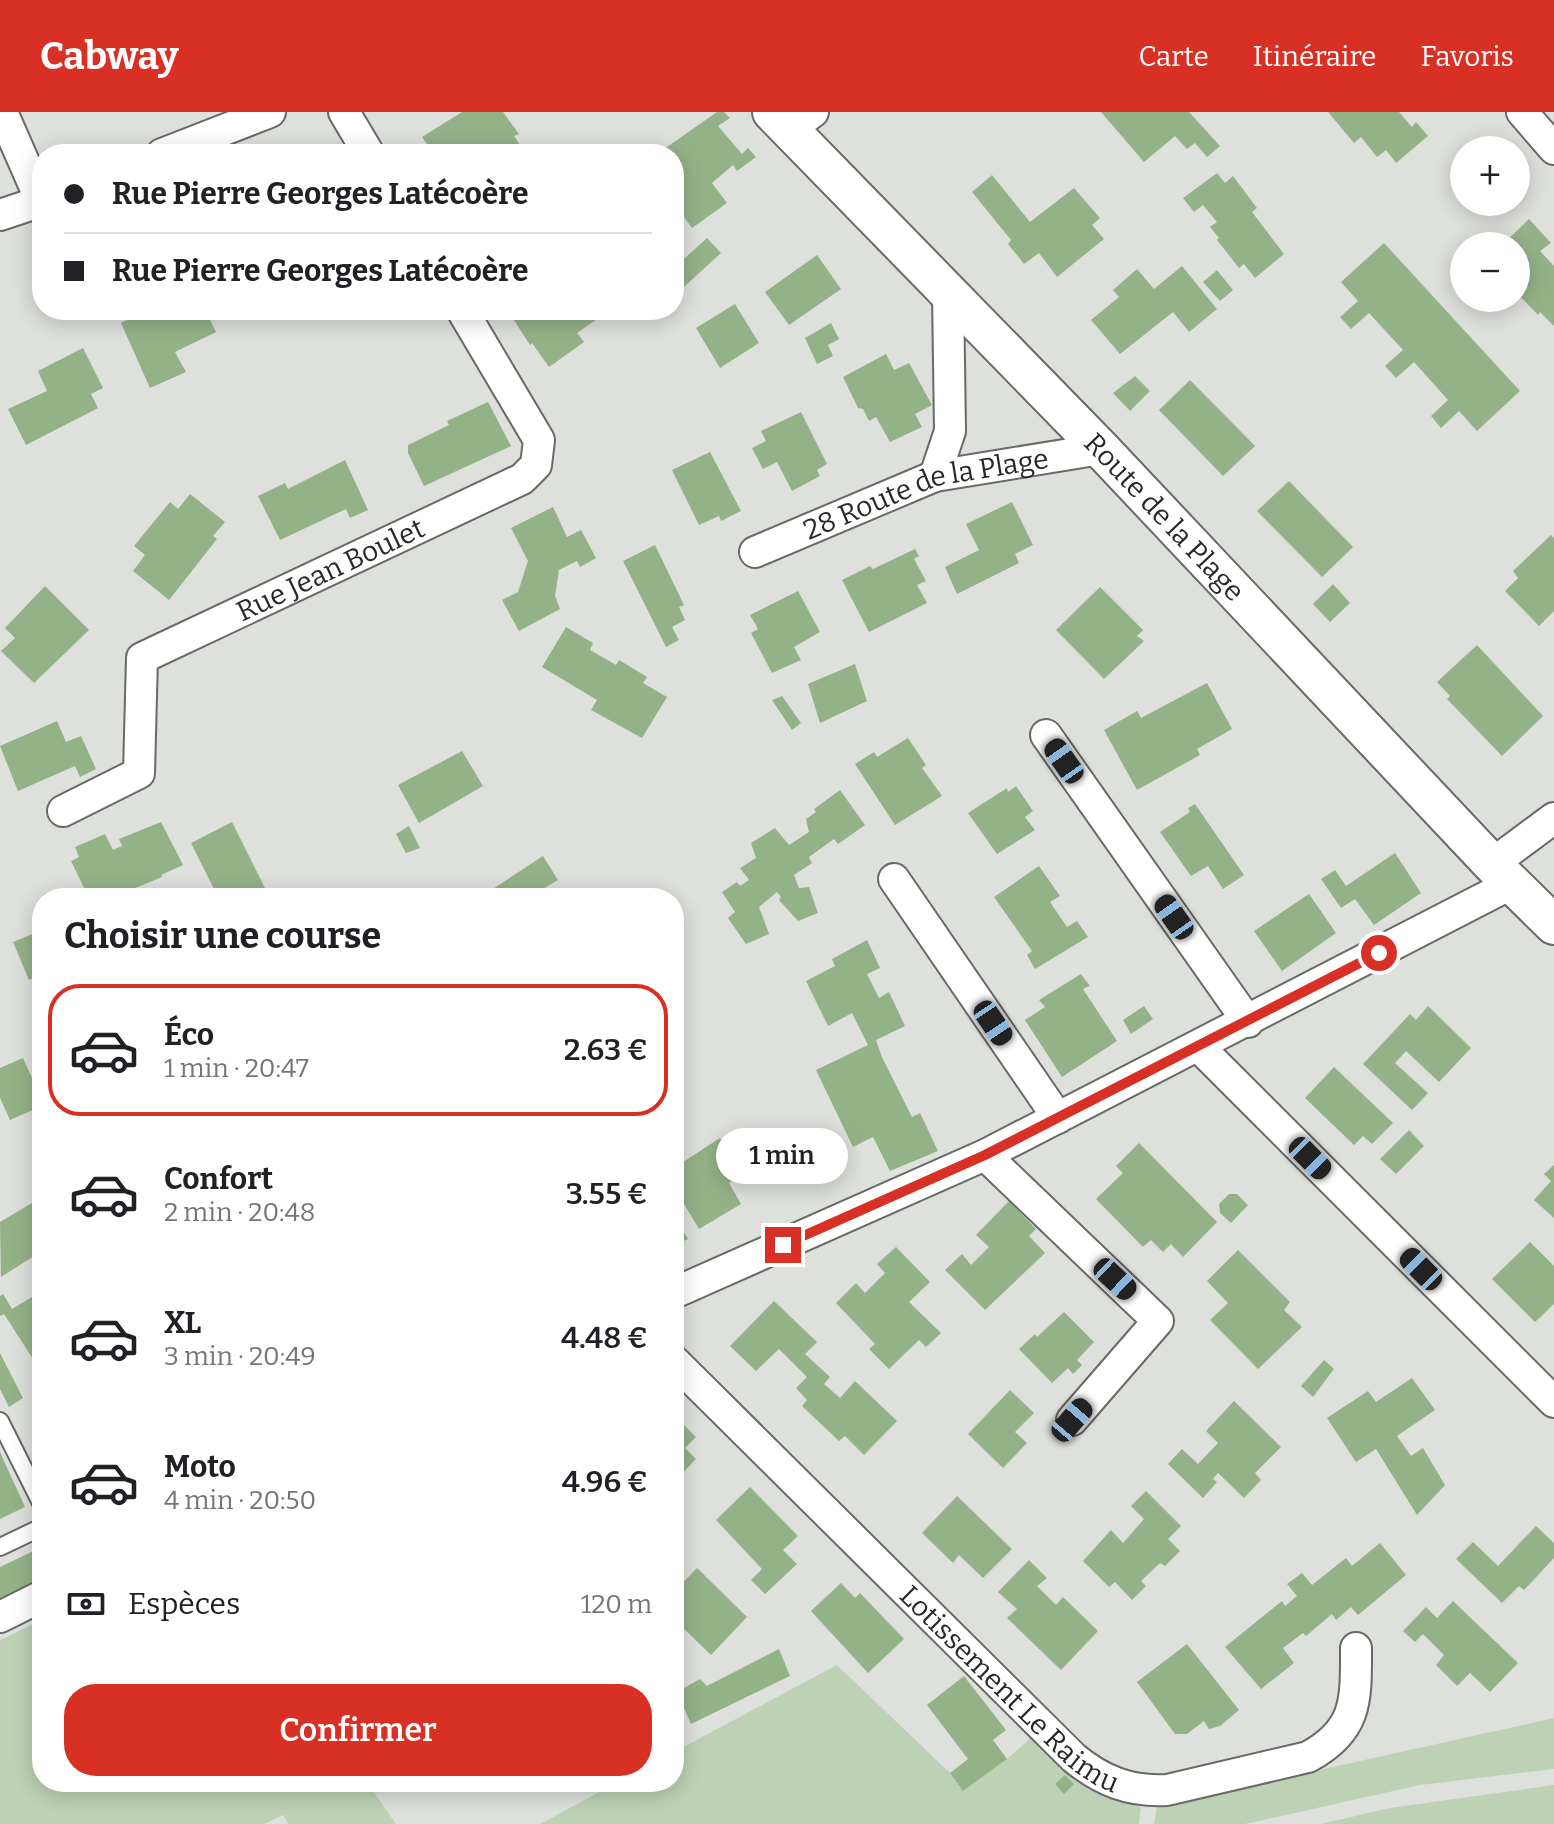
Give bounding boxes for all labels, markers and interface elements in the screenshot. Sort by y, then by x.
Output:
text: Cabway [40,33,179,79]
text: Carte [1139,40,1209,73]
text: Itinéraire [1253,40,1376,73]
text: Favoris [1420,40,1514,73]
map controls [1450,136,1530,312]
button: + [1450,136,1530,216]
text: Rue Pierre Georges Latécoère [112,176,528,212]
button: − [1450,232,1530,312]
text: Rue Pierre Georges Latécoère [112,253,528,289]
street label: Route de la Plage [1078,426,1251,608]
street label: 28 Route de la Plage [799,442,1051,547]
street label: Rue Jean Boulet [231,511,430,628]
car [1040,734,1088,788]
car [1150,890,1198,944]
text: Choisir une course [64,914,381,958]
route start [1361,935,1397,971]
car [970,996,1016,1050]
icon: car [68,1014,140,1086]
text: Éco [164,1017,214,1053]
text: 2.63 € [564,1032,648,1068]
text: 1 min · 20:47 [164,1053,309,1084]
callout: 1 min [717,1129,849,1185]
car [1285,1133,1335,1183]
text: 1 min [749,1140,815,1171]
icon: car [68,1158,140,1230]
text: Confort [164,1161,273,1197]
text: 3.55 € [566,1176,648,1212]
text: 2 min · 20:48 [164,1197,315,1228]
route end [765,1227,801,1263]
car [1396,1244,1446,1294]
car [1089,1254,1141,1304]
icon: car [68,1302,140,1374]
text: XL [164,1305,201,1341]
text: 4.48 € [561,1320,648,1356]
text: 3 min · 20:49 [164,1341,316,1372]
car [1047,1394,1097,1446]
icon: car [68,1446,140,1518]
text: Moto [164,1449,236,1485]
text: 4.96 € [562,1464,648,1500]
text: 4 min · 20:50 [164,1485,316,1516]
street label: Lotissement Le Raimu [893,1579,1124,1800]
icon: cash [64,1582,108,1626]
text: Espèces [128,1586,240,1622]
text: 120 m [581,1589,652,1620]
button: Confirmer [64,1684,652,1776]

